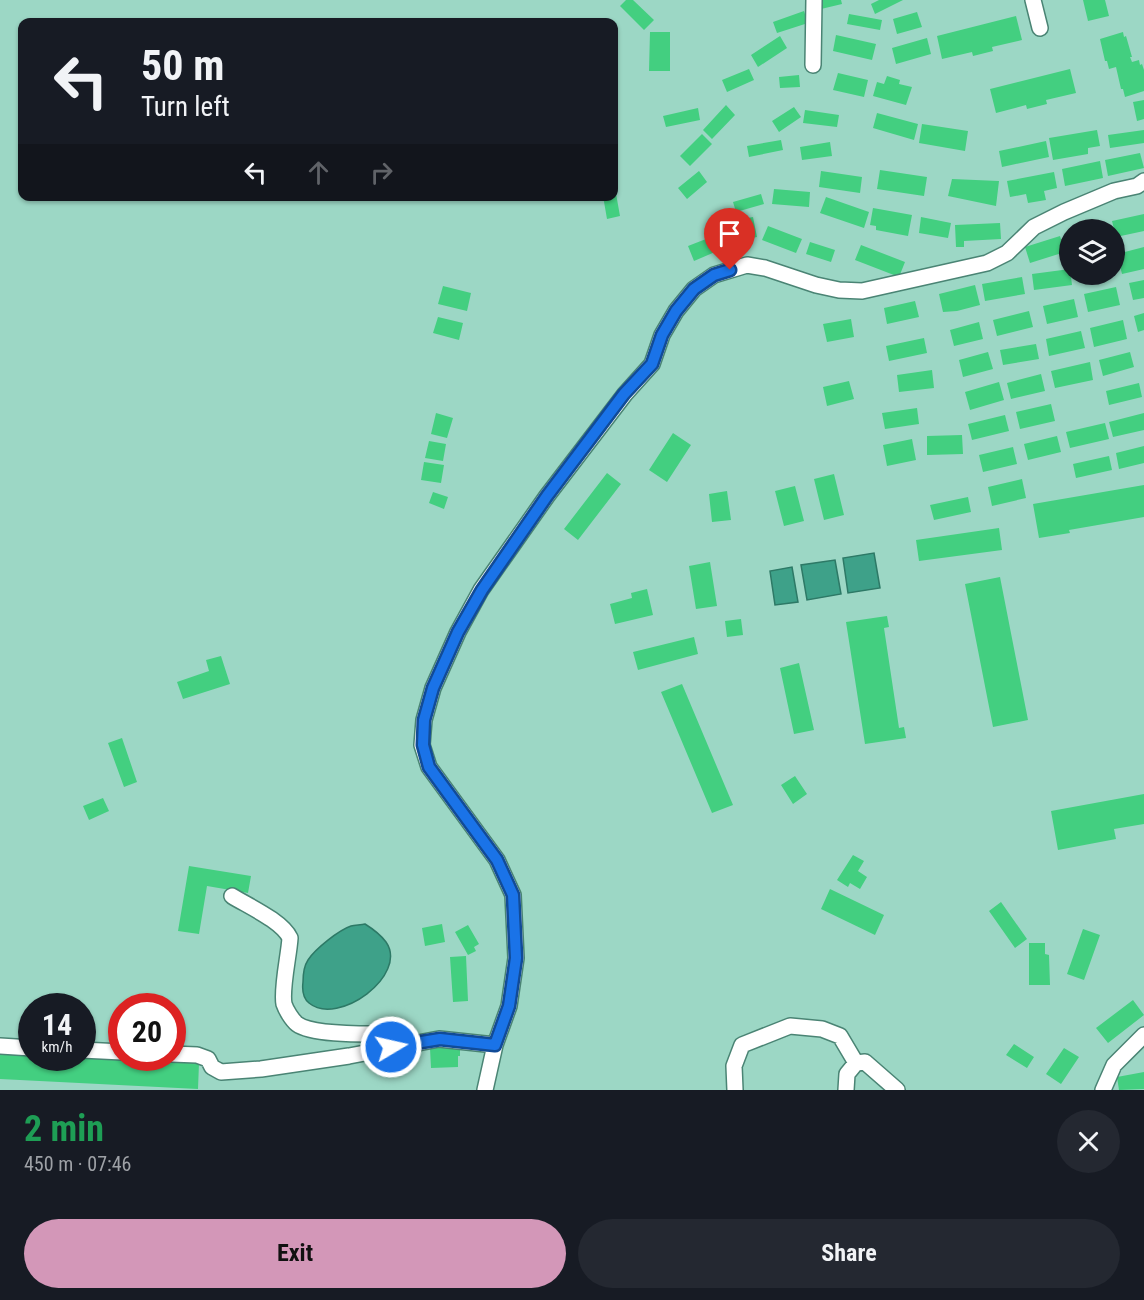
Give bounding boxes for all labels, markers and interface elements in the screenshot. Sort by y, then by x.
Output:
text: 50 m [141,41,224,90]
icon: left [42,42,120,120]
text: Turn left [141,91,230,123]
icon: left [239,156,272,189]
icon: ahead [302,156,335,189]
icon: right [365,156,398,189]
pin [704,208,755,270]
icon: arrive [713,217,746,250]
map controls [1059,219,1125,285]
button: layers [1059,219,1125,285]
speed limit sign: 20 [108,993,186,1071]
text: 14 [42,1007,72,1042]
position arrow [359,1015,423,1079]
text: km/h [42,1038,72,1056]
text: 2 min [24,1108,104,1150]
button: close [1057,1110,1120,1173]
text: 450 m · 07:46 [24,1152,131,1176]
button: Exit [24,1219,566,1288]
button: Share [578,1219,1120,1288]

